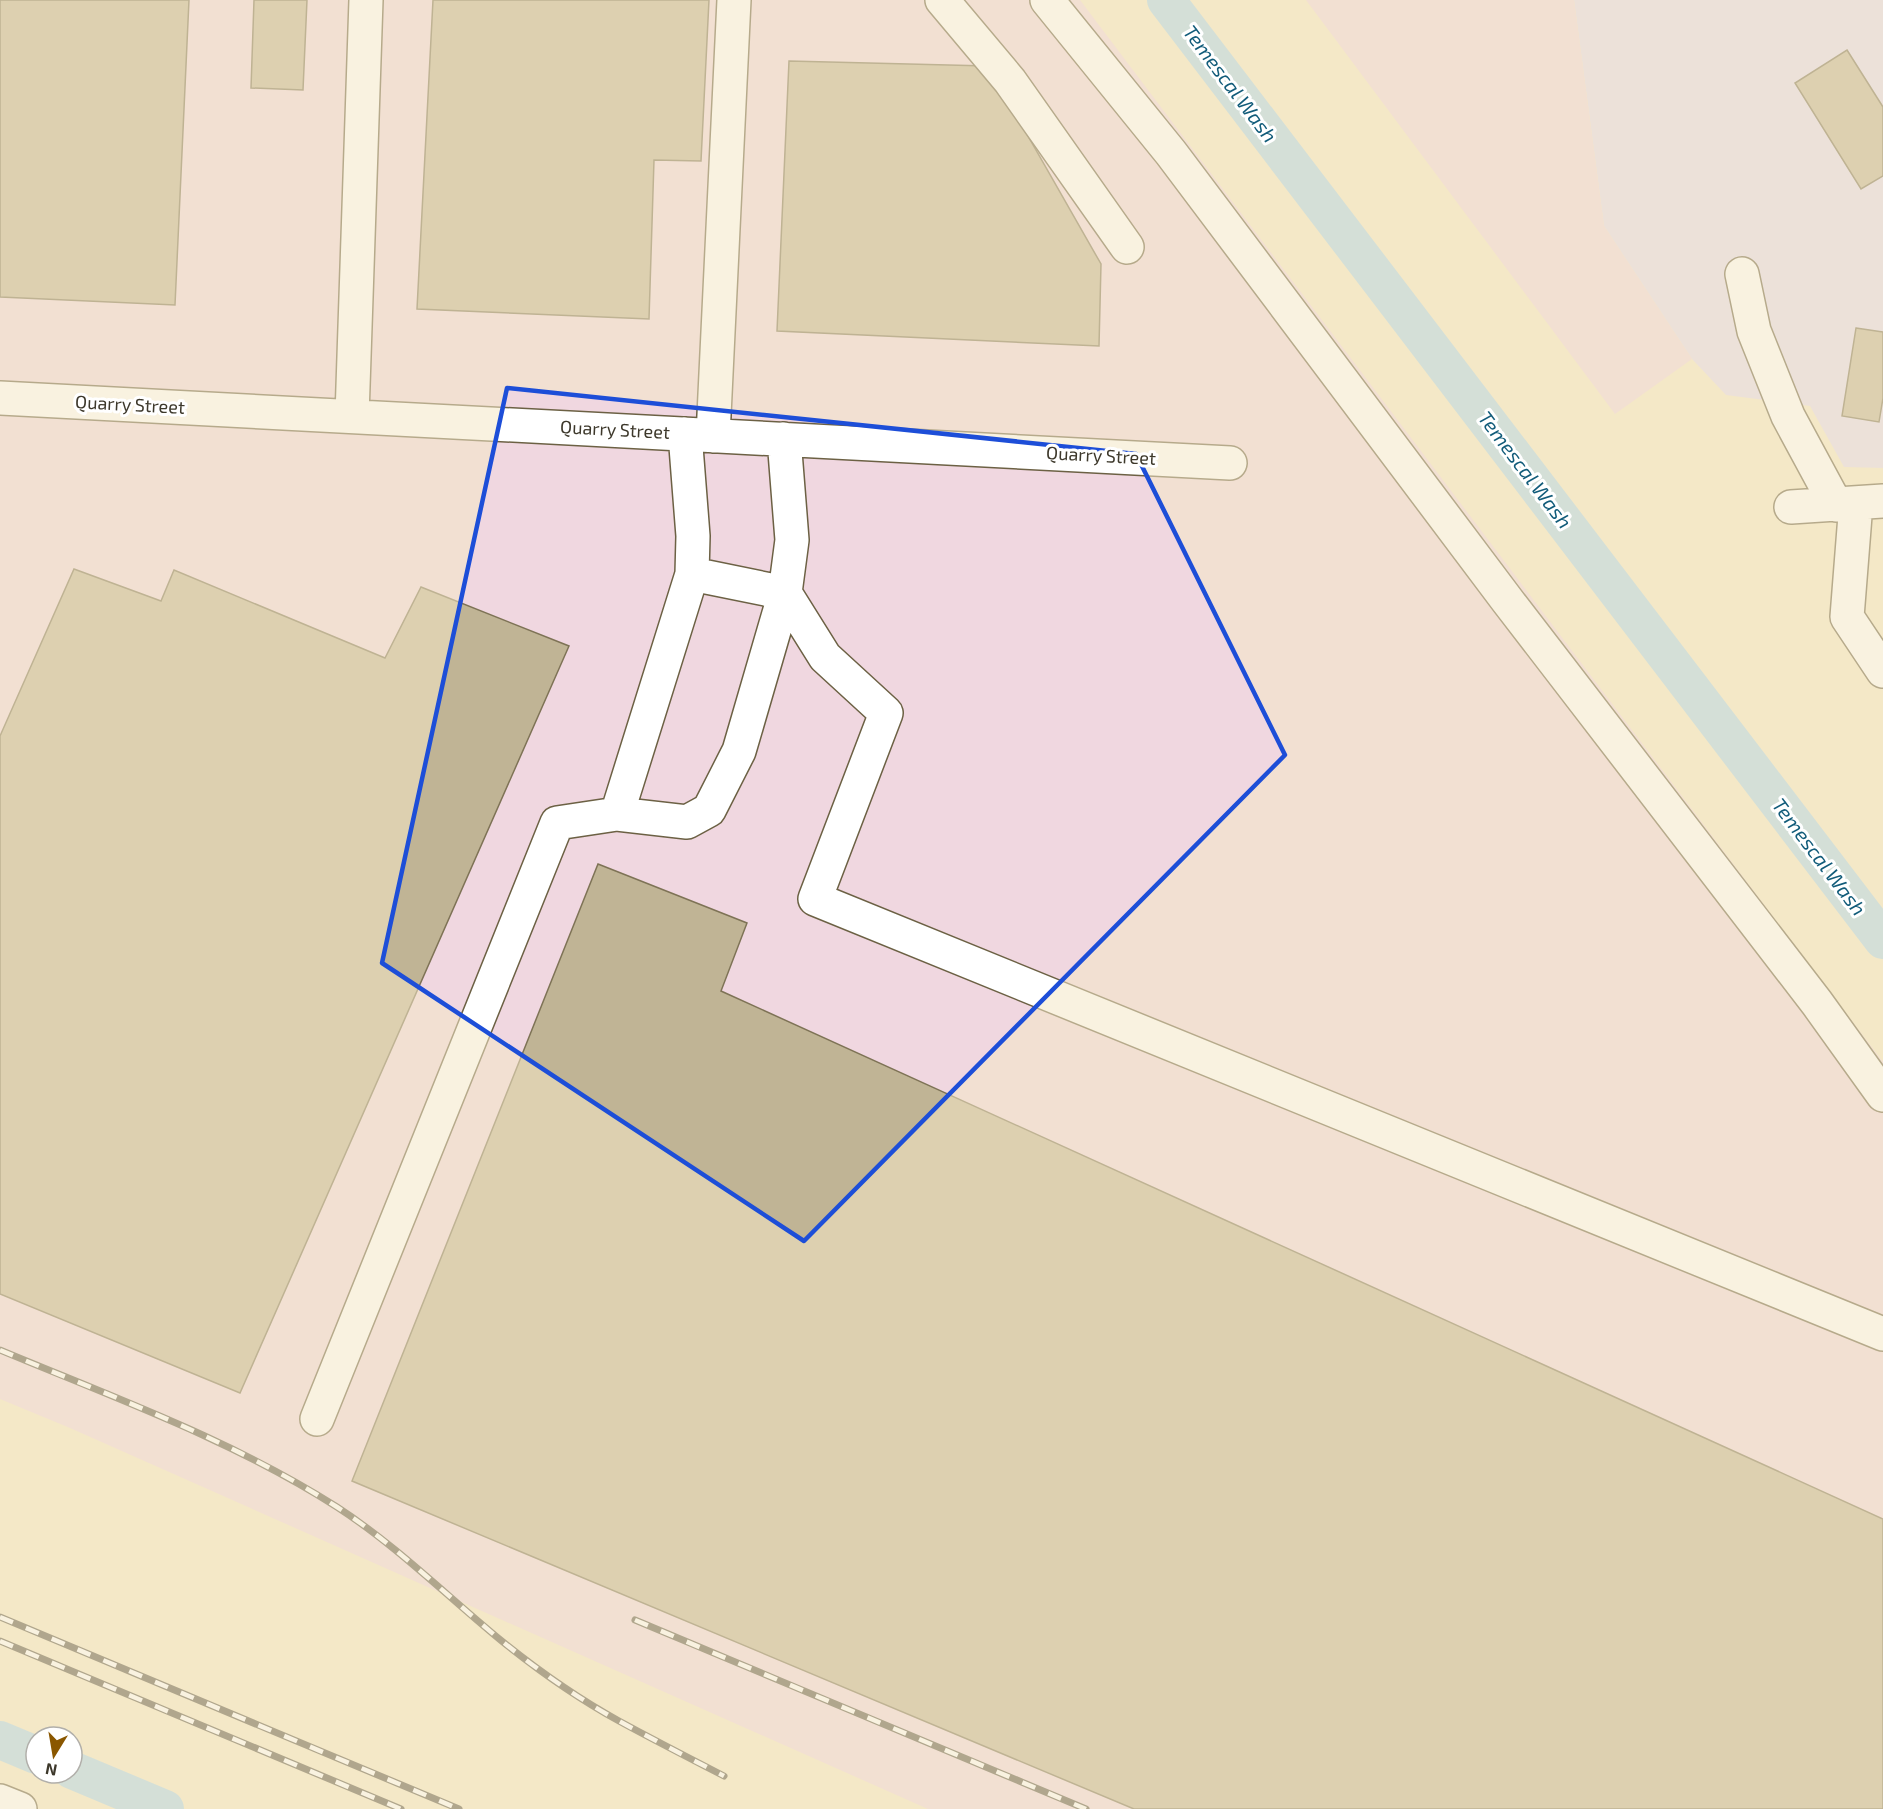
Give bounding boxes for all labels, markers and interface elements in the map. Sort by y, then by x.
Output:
water label: Temescal Wash [1179,20,1283,147]
street label: Quarry Street [75,390,186,418]
water label: Temescal Wash [1474,406,1578,533]
street label: Quarry Street [560,415,671,443]
street label: Quarry Street [1046,441,1157,469]
water label: Temescal Wash [1768,793,1872,920]
north arrow [24,1725,84,1785]
text: N [44,1760,59,1781]

